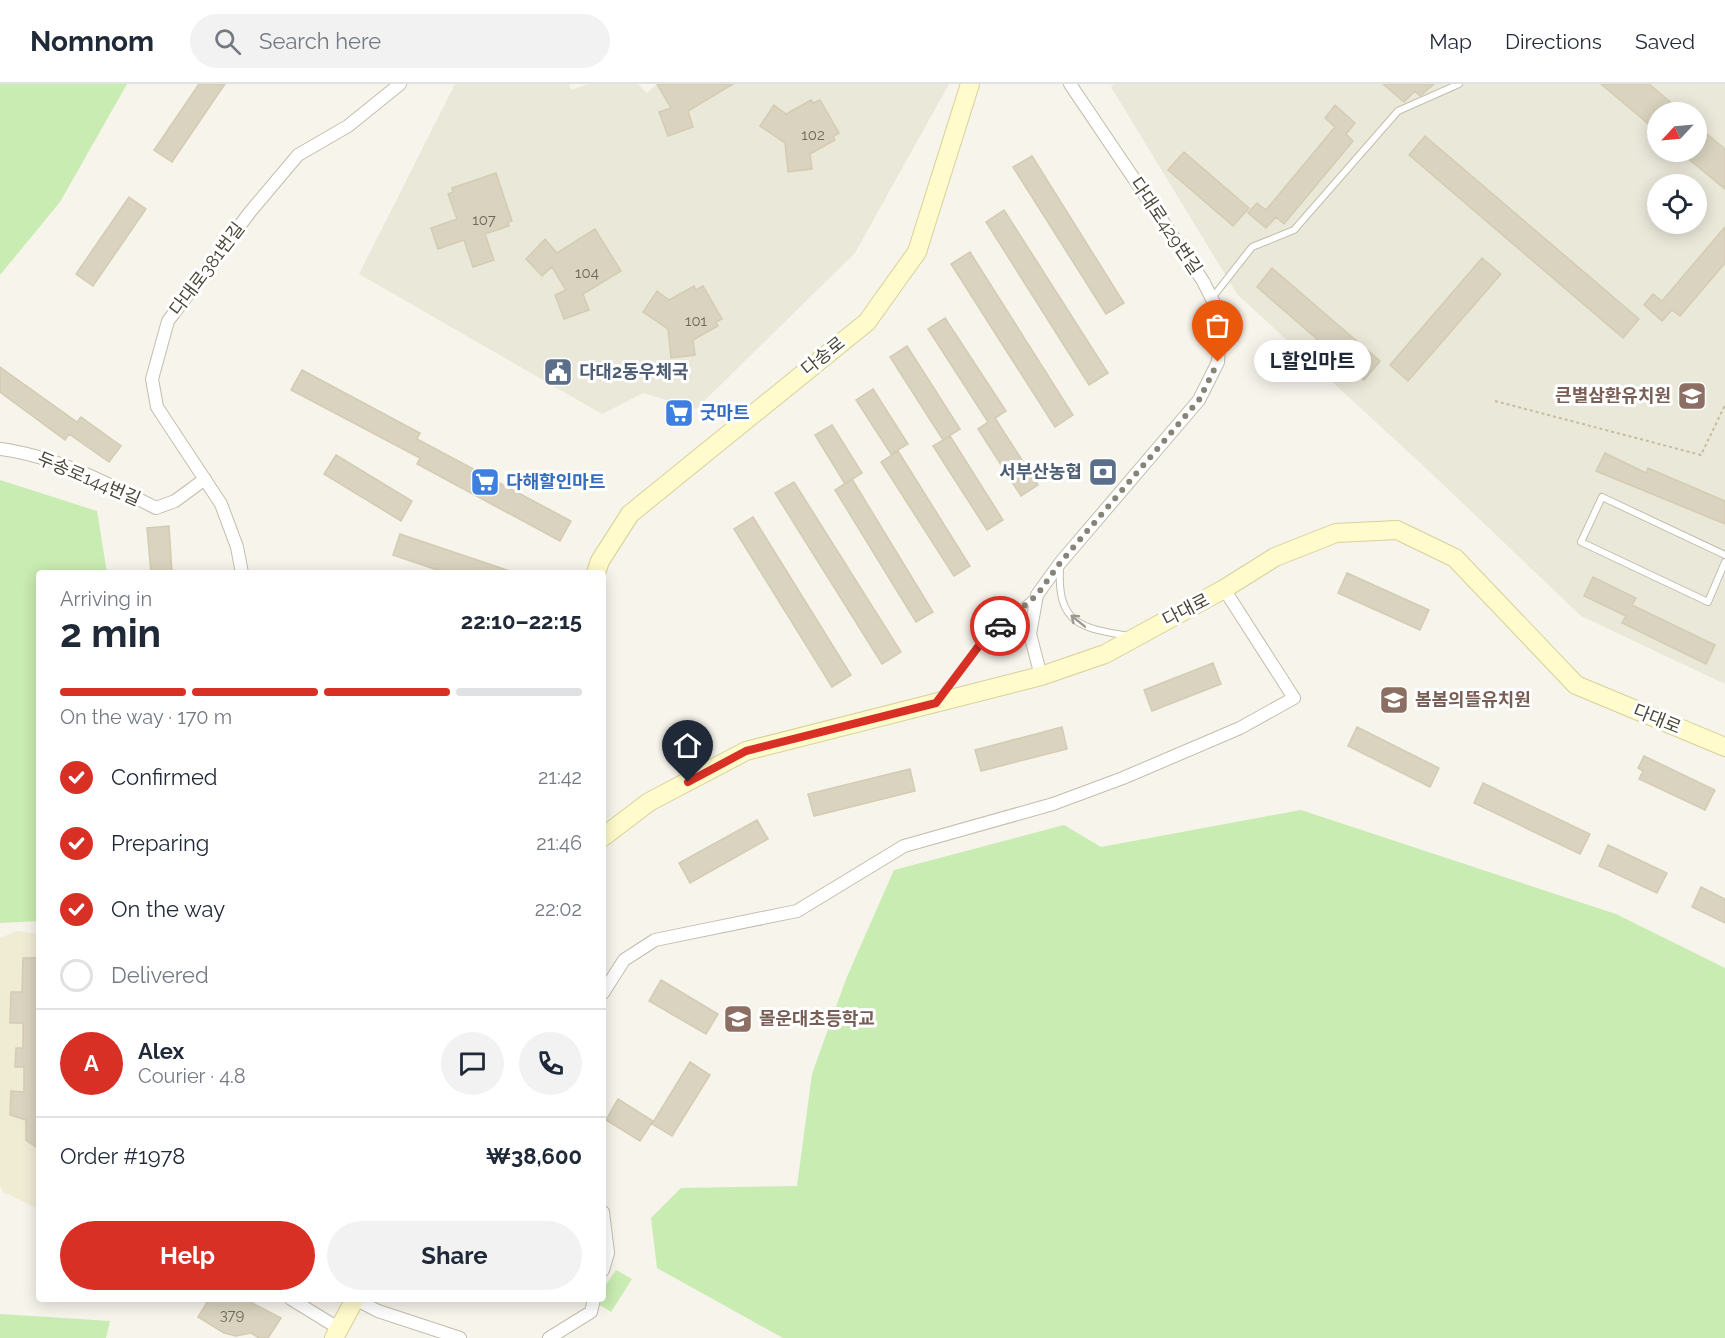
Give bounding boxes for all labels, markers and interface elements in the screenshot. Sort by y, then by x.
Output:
search box [190,14,610,68]
text: Nomnom [30,25,154,58]
icon: search [211,25,244,58]
text: Search here [259,28,381,54]
text: Map [1429,29,1472,54]
text: Directions [1505,29,1602,54]
text: Saved [1635,29,1695,54]
north arrow [1647,102,1707,162]
map controls [1647,102,1707,234]
house number: 102 [801,126,825,144]
street label: 다대로429번길 [1126,173,1207,278]
button: locate [1647,174,1707,234]
house number: 107 [472,211,496,229]
street label: 다대로381번길 [165,218,248,319]
house number: 104 [575,264,599,282]
pin [1192,300,1243,362]
icon: bag [1201,309,1234,342]
house number: 101 [685,312,708,330]
street label: 다송로 [797,332,849,379]
callout: L할인마트 [1254,341,1371,383]
text: L할인마트 [1270,349,1355,373]
public building icon: 다대2동우체국 [542,356,574,388]
place label: 다대2동우체국 [579,361,689,382]
school or university icon: 큰별삼환유치원 [1676,380,1708,412]
place label: 큰별삼환유치원 [1555,385,1671,406]
supermarket icon: 굿마트 [663,397,695,429]
place label: 굿마트 [700,402,750,423]
street label: 두송로144번길 [34,447,144,510]
bank icon: 서부산농협 [1087,456,1119,488]
place label: 서부산농협 [999,461,1082,482]
supermarket icon: 다해할인마트 [469,466,501,498]
place label: 다해할인마트 [506,471,605,492]
text: Arriving in [60,587,152,611]
street label: 다대로 [1159,589,1213,630]
courier [970,596,1030,656]
text: 22:10–22:15 [461,608,582,634]
text: 2 min [60,610,161,656]
icon: car [984,610,1017,643]
one-way arrow [1070,615,1086,628]
school or university icon: 봄봄의뜰유치원 [1378,684,1410,716]
place label: 봄봄의뜰유치원 [1415,689,1531,710]
street label: 다대로 [1630,699,1684,738]
text: On the way · 170 m [60,705,232,729]
pin [662,720,713,782]
icon: home [671,729,704,762]
icon: check [60,761,93,794]
text: Confirmed [111,764,218,790]
text: 21:42 [538,765,582,789]
icon: check [60,827,93,860]
text: Preparing [111,830,209,856]
text: 21:46 [536,831,582,855]
icon: check [60,893,93,926]
text: On the way [111,896,225,922]
text: 22:02 [535,897,582,921]
text: Delivered [111,962,209,988]
school or university icon: 몰운대초등학교 [722,1003,754,1035]
place label: 몰운대초등학교 [759,1008,875,1029]
button: chat [441,1032,504,1095]
button: phone [519,1032,582,1095]
text: Alex [138,1038,184,1064]
text: A [84,1050,99,1076]
text: Courier · 4.8 [138,1064,246,1088]
text: Order #1978 [60,1143,185,1169]
text: ₩38,600 [486,1143,582,1169]
button: Help [60,1221,315,1290]
button: Share [327,1221,582,1290]
house number: 379 [220,1306,245,1324]

